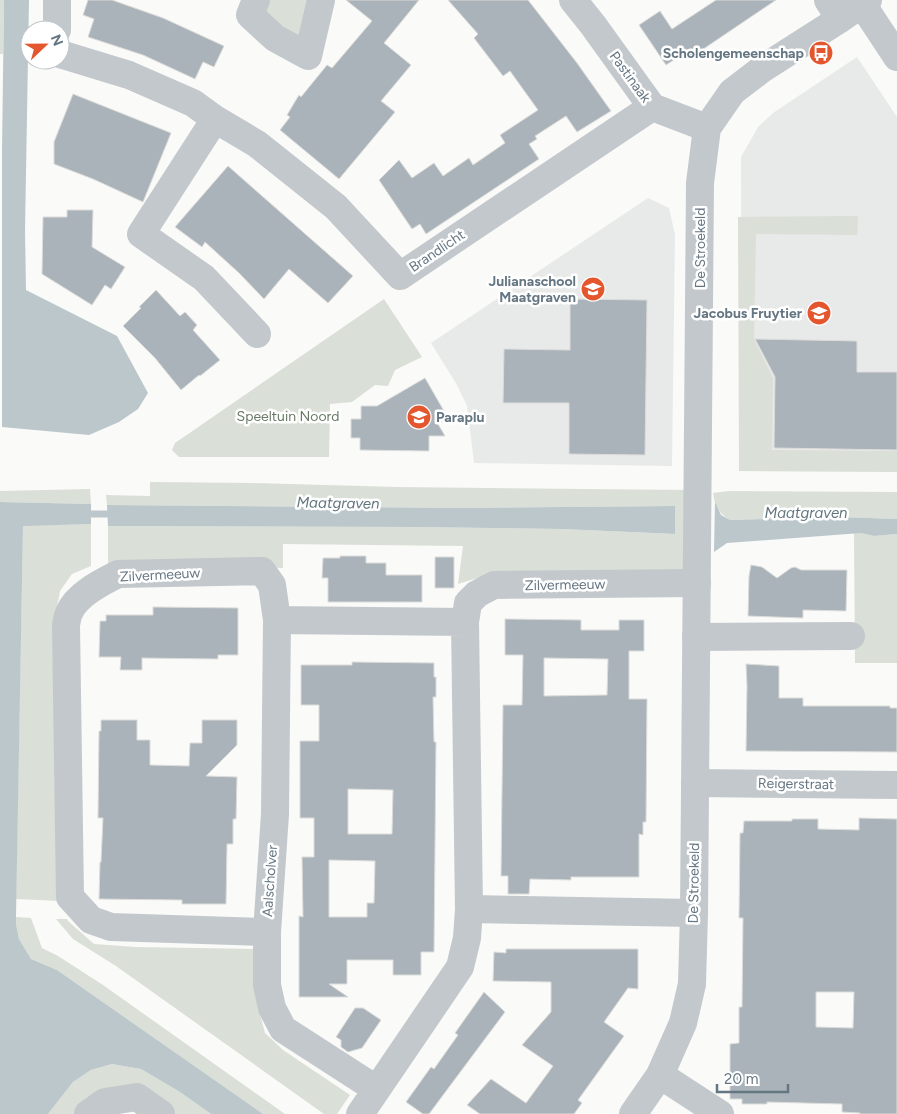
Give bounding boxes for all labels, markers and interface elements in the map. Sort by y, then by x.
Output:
north arrow [20,20,70,70]
text: N [47,32,66,49]
bus stop icon: Scholengemeenschap [808,40,834,66]
place label: Scholengemeenschap [663,45,804,62]
street label: Pastinaak [606,48,654,106]
street label: De Stroekeld [692,208,709,288]
street label: Brandlicht [406,226,468,276]
place label: Julianaschool Maatgraven [488,273,576,306]
school or university icon: Julianaschool Maatgraven [580,276,606,302]
school or university icon: Jacobus Fruytier [806,300,832,326]
place label: Jacobus Fruytier [694,305,803,322]
school or university icon: Paraplu [406,404,432,430]
park label: Speeltuin Noord [237,408,339,425]
place label: Paraplu [436,409,484,426]
water label: Maatgraven [296,493,380,513]
water label: Maatgraven [765,504,847,522]
street label: Zilvermeeuw [119,564,201,586]
street label: Zilvermeeuw [524,576,606,594]
street label: Reigerstraat [758,775,834,793]
street label: De Stroekeld [685,843,703,923]
street label: Aalscholver [259,844,281,918]
scale bar [717,1062,788,1094]
text: 20 m [724,1070,758,1088]

